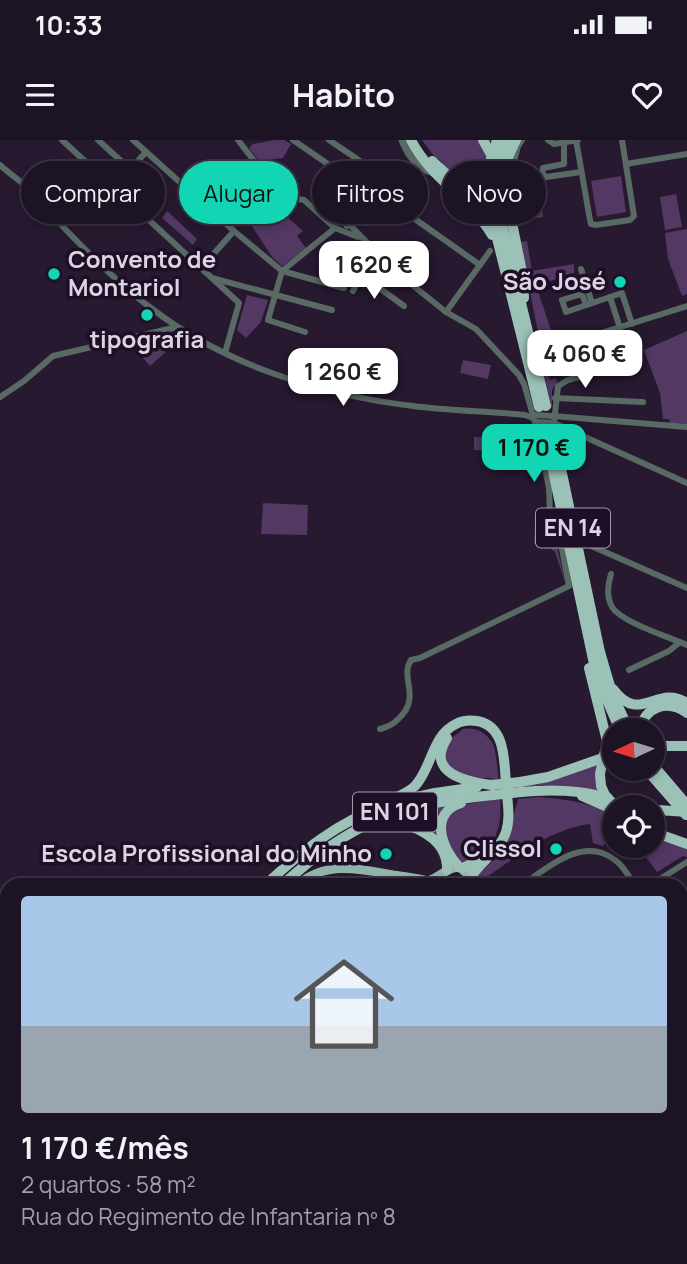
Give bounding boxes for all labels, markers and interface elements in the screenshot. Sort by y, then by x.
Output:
text: 10:33 [35,7,103,43]
text: Habito [292,73,395,117]
icon: menu [21,76,59,114]
icon: heart [628,76,666,114]
chip: Comprar [21,161,165,224]
chip: Alugar [179,161,298,224]
chip: Filtros [312,161,428,224]
chip: Novo [442,161,546,224]
place label: Convento de Montariol [68,242,216,303]
pin: 1 620 € [309,242,439,301]
text: 1 620 € [335,248,413,280]
place label: São José [503,264,606,297]
marker: Convento de Montariol [46,266,62,282]
marker: São José [612,274,628,290]
marker: tipografia [139,307,155,323]
place label: tipografia [90,322,204,355]
pin: 4 060 € [520,330,650,390]
text: 4 060 € [543,337,627,369]
pin: 1 260 € [278,348,408,408]
text: 1 260 € [304,355,382,387]
pin: 1 170 € [469,424,599,484]
text: 1 170 € [498,431,570,463]
road number: EN 14 [536,508,610,548]
north arrow [602,718,665,780]
map controls [602,718,665,858]
road number: EN 101 [353,792,437,832]
button: locate [602,795,665,858]
place label: Clissol [463,831,542,864]
place label: Escola Profissional do Minho [41,836,372,869]
marker: Clissol [548,841,564,857]
marker: Escola Profissional do Minho [378,846,394,862]
icon: home [281,941,407,1067]
text: 1 170 €/mês [21,1127,189,1168]
text: 2 quartos · 58 m² [21,1168,196,1200]
text: Rua do Regimento de Infantaria nº 8 [21,1200,396,1232]

